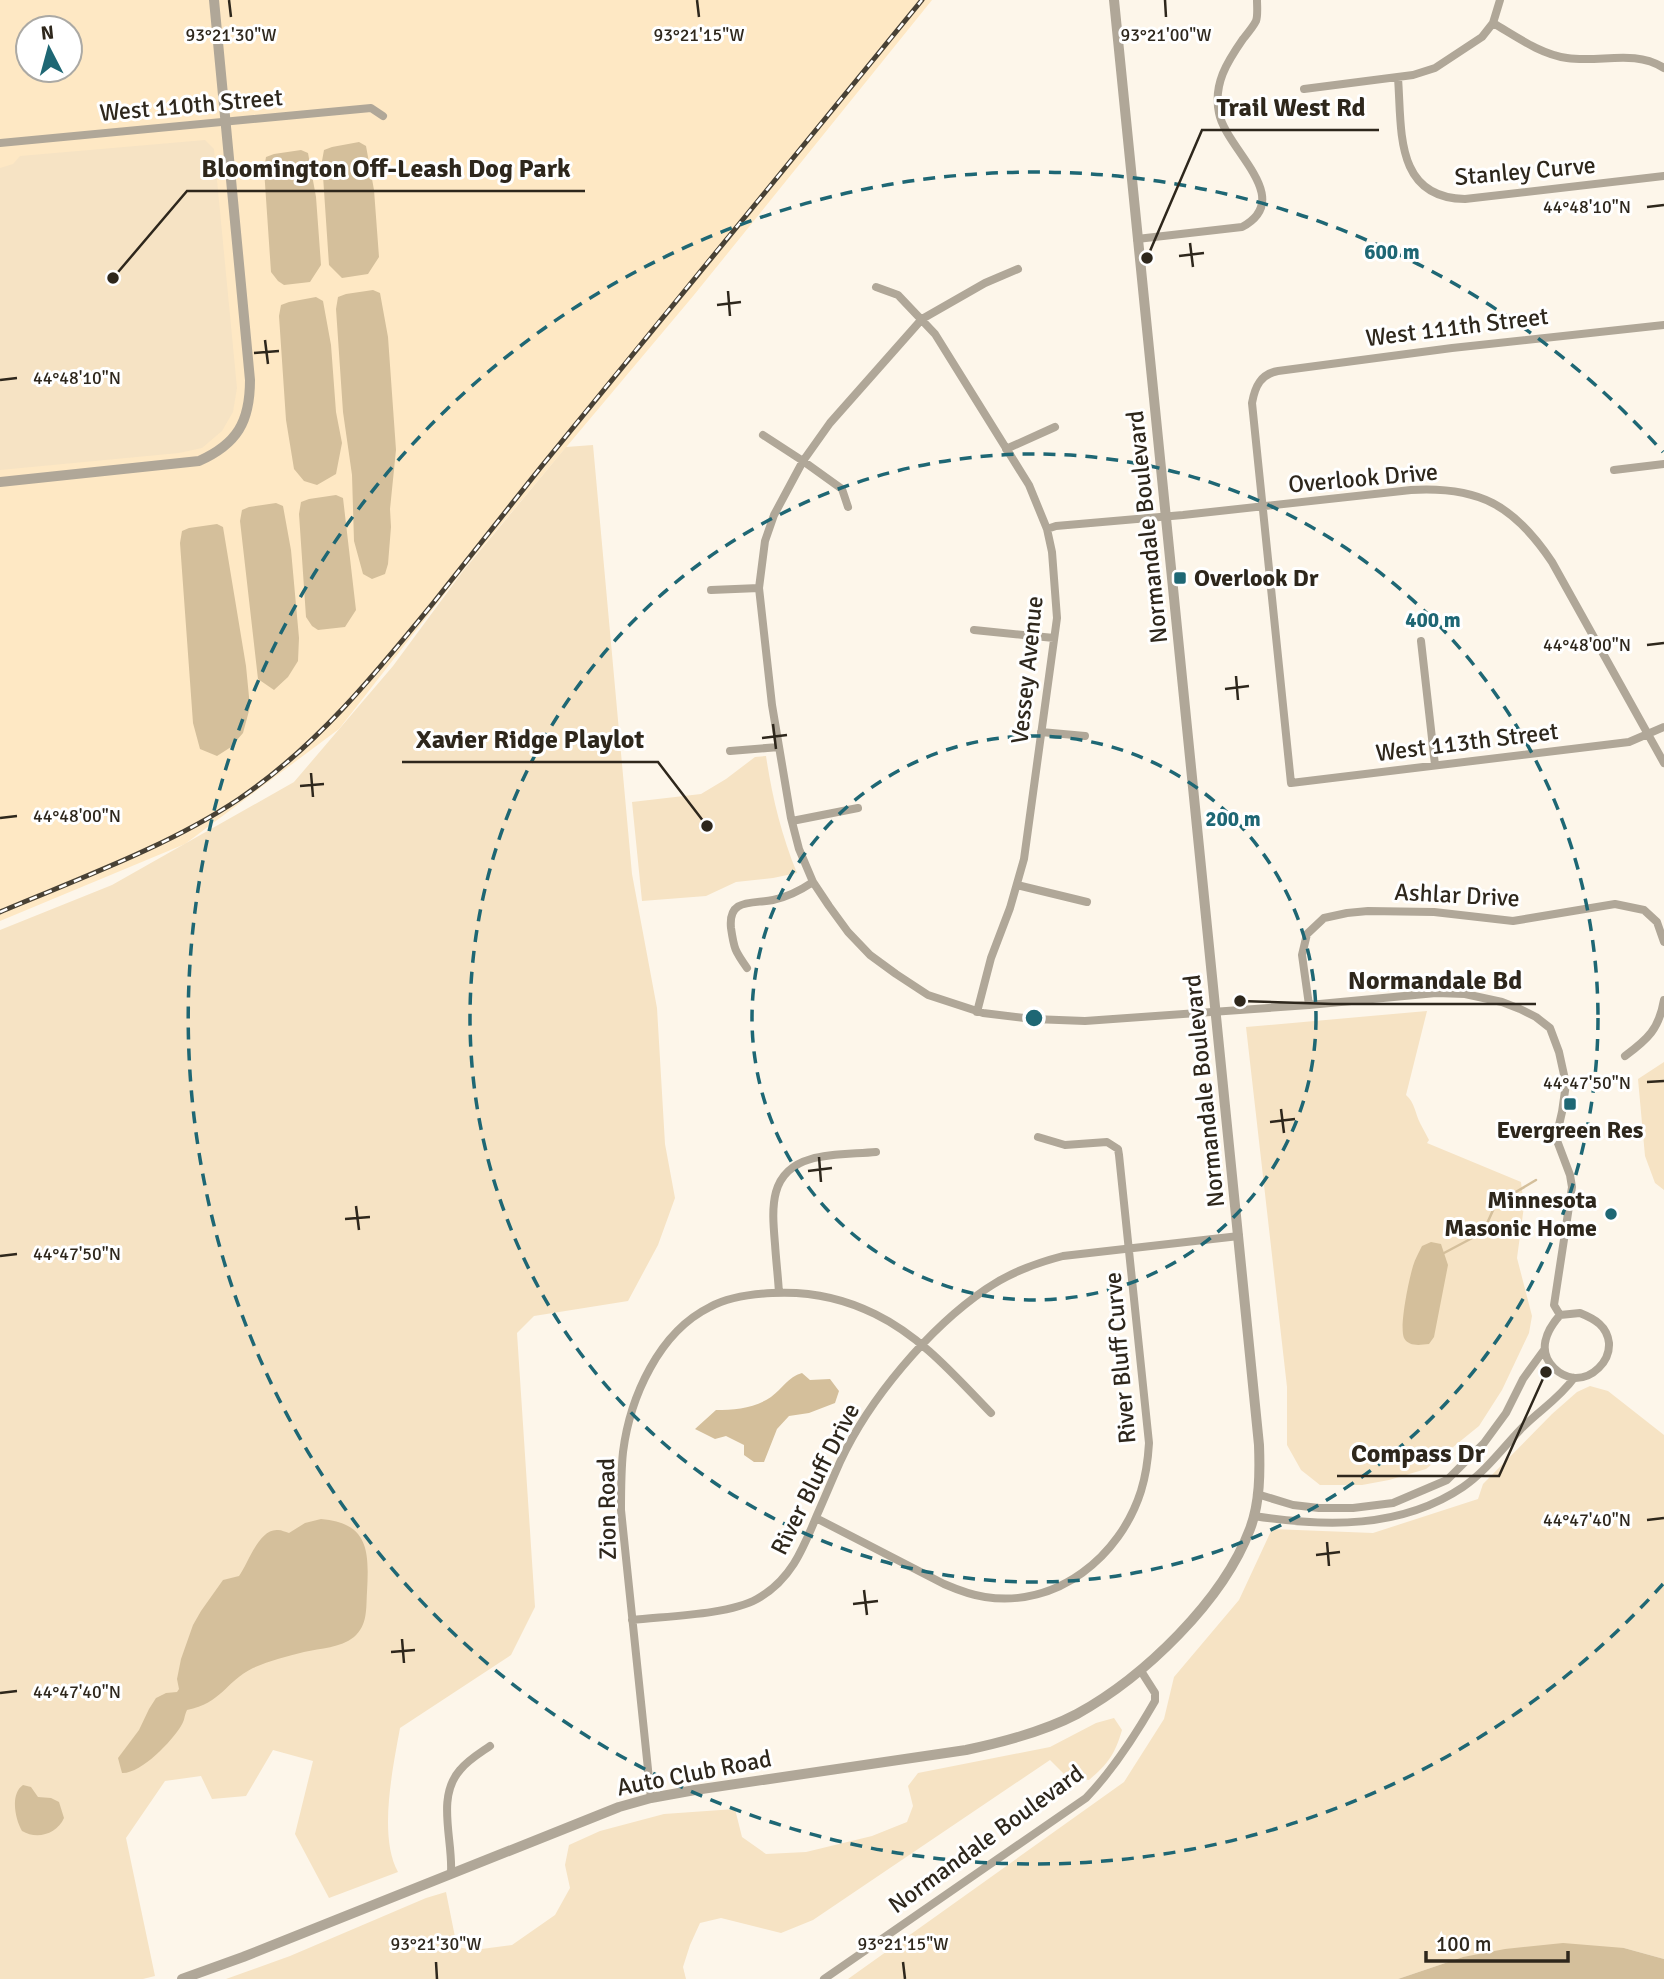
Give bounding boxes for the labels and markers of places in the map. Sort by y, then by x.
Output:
callout: Trail West Rd [1202,83,1379,130]
callout: Bloomington Off-Leash Dog Park [187,144,585,191]
place label: Overlook Dr [1194,563,1319,593]
marker: Overlook Dr [1172,570,1188,586]
callout: Xavier Ridge Playlot [402,715,658,762]
callout: Normandale Bd [1333,957,1536,1004]
centre of rings [1022,1006,1046,1030]
marker: Evergreen Res [1562,1096,1578,1112]
place label: Evergreen Res [1496,1115,1644,1145]
place label: Minnesota Masonic Home [1444,1185,1597,1243]
marker: Minnesota Masonic Home [1603,1206,1619,1222]
callout: Compass Dr [1337,1429,1499,1476]

